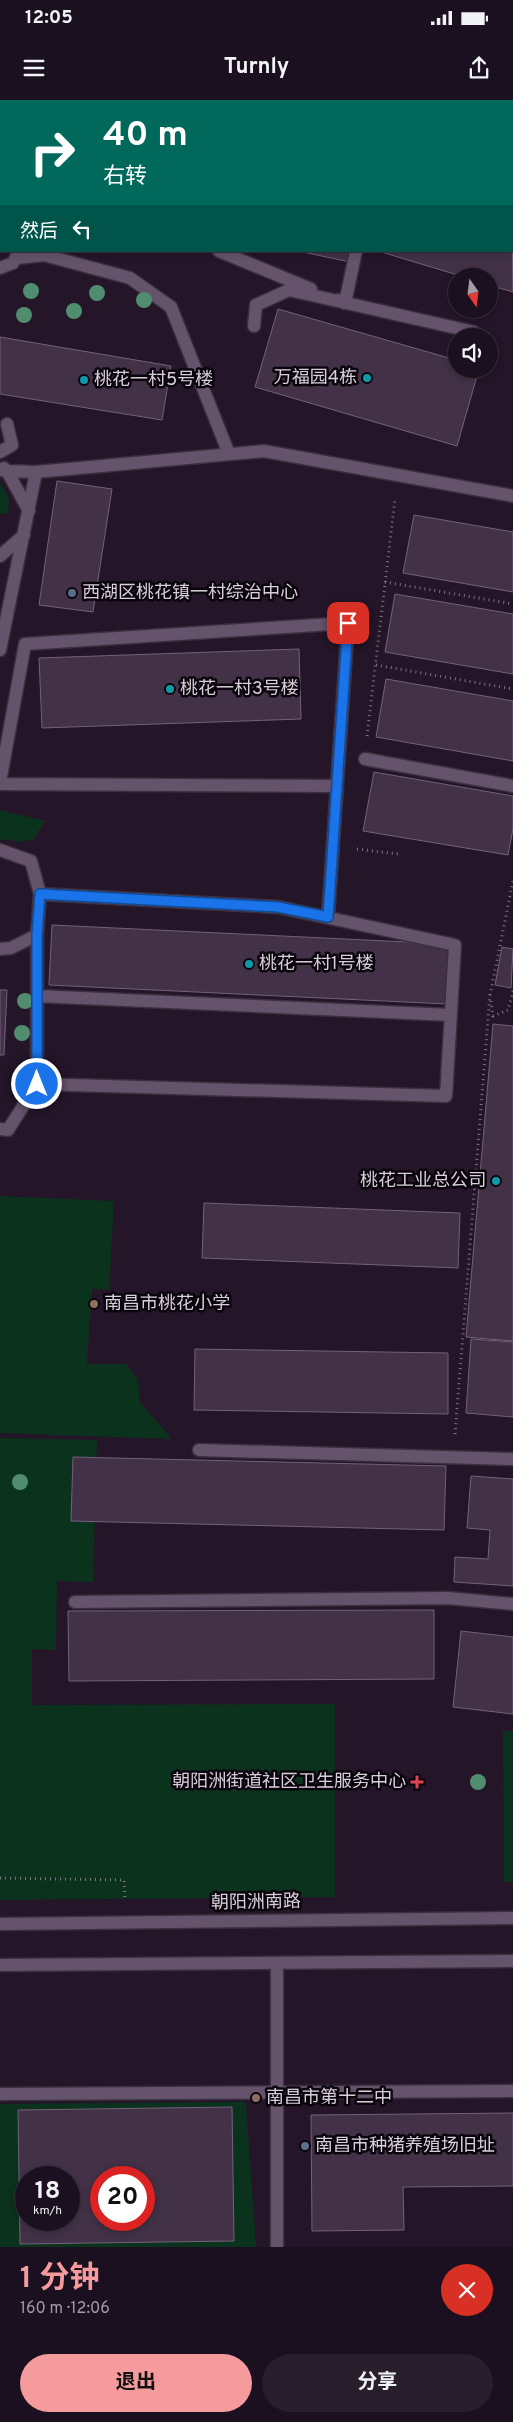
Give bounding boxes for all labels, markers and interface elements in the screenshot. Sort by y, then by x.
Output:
text: 12:05 [25,6,73,30]
icon: menu [20,54,48,82]
text: Turnly [224,54,289,81]
icon: share [465,54,493,82]
text: 40 m [103,114,188,158]
icon: right [20,120,85,185]
text: 右转 [103,164,147,191]
icon: left [68,215,96,243]
text: 然后 [20,220,58,244]
north arrow [448,268,498,318]
map controls [448,268,498,378]
button: sound [448,328,498,378]
place label: 万福园4栋 [274,367,357,390]
place label: 桃花一村5号楼 [94,369,213,392]
marker: 万福园4栋 [361,372,373,384]
marker: 桃花一村5号楼 [78,374,90,386]
place label: 西湖区桃花镇一村综治中心 [82,582,298,605]
marker: 西湖区桃花镇一村综治中心 [66,587,78,599]
pin [327,602,369,644]
icon: arrive [334,609,362,637]
place label: 桃花一村3号楼 [180,678,299,701]
marker: 桃花一村3号楼 [164,683,176,695]
place label: 桃花一村1号楼 [259,953,374,976]
marker: 桃花一村1号楼 [243,958,255,970]
position arrow [10,1057,62,1109]
place label: 桃花工业总公司 [360,1170,486,1193]
marker: 桃花工业总公司 [490,1175,502,1187]
place label: 南昌市桃花小学 [104,1293,230,1316]
marker: 南昌市桃花小学 [88,1298,100,1310]
place label: 朝阳洲街道社区卫生服务中心 [172,1771,406,1794]
marker: 朝阳洲街道社区卫生服务中心 [410,1775,424,1789]
street label: 朝阳洲南路 [211,1891,301,1915]
place label: 南昌市第十二中 [266,2087,392,2110]
marker: 南昌市第十二中 [250,2092,262,2104]
place label: 南昌市种猪养殖场旧址 [315,2135,495,2158]
marker: 南昌市种猪养殖场旧址 [299,2140,311,2152]
speed limit sign: 20 [90,2166,155,2231]
text: 18 [35,2176,60,2208]
text: km/h [33,2203,62,2219]
text: 1 分钟 [20,2261,100,2298]
button: close [441,2264,493,2316]
text: 160 m · 12:06 [20,2299,110,2319]
button: 退出 [20,2354,252,2412]
button: 分享 [262,2354,493,2412]

